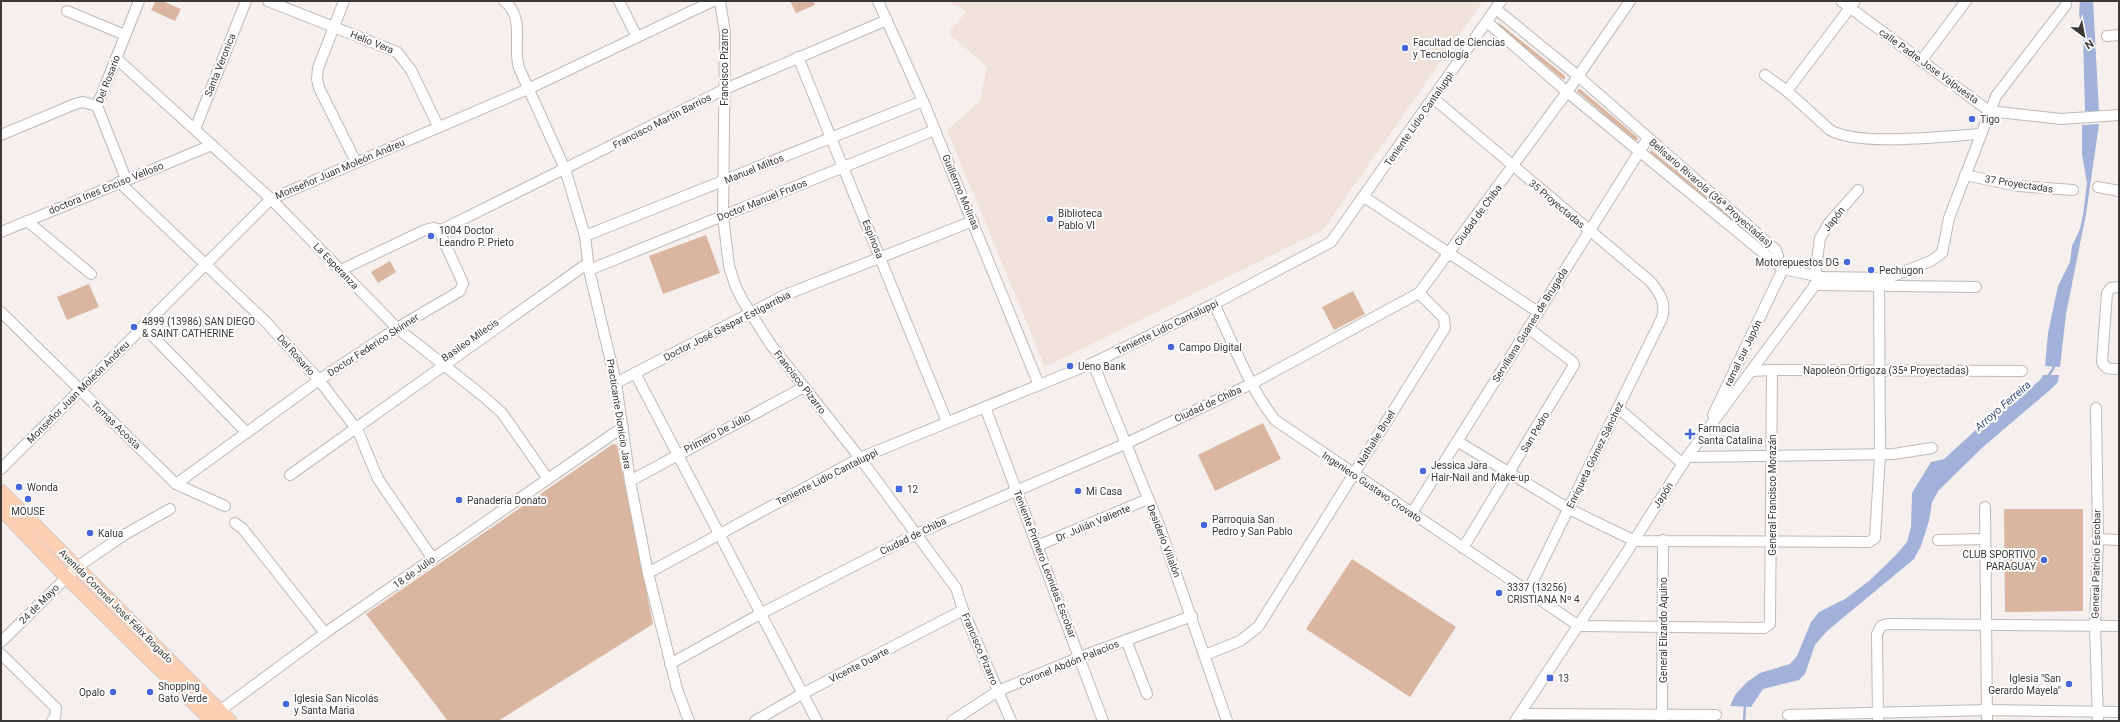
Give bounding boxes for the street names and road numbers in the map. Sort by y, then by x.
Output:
street label: calle Padre Jose Valpuesta [1877,26,1981,106]
street label: Helio Vera [349,28,395,56]
street label: Francisco Pizarro [719,28,730,106]
street label: Santa Veronica [202,32,238,98]
street label: Del Rosario [94,53,122,105]
street label: Teniente Lidio Cantaluppi [1382,70,1456,168]
street label: Francisco Martín Barrios [611,91,713,151]
street label: Belisario Rivarola (36ª Proyectadas) [1646,136,1775,250]
street label: Monseñor Juan Moleón Andreu [274,137,406,201]
street label: Manuel Miltos [723,152,785,186]
street label: Guillermo Molinas [940,153,982,231]
street label: doctora Ines Enciso Velloso [47,160,165,216]
street label: 37 Proyectadas [1984,173,2054,195]
street label: Doctor Manuel Frutos [715,177,809,223]
street label: 35 Proyectadas [1527,178,1587,230]
street label: Ciudad de Chiba [1452,182,1504,248]
street label: Japón [1821,205,1847,233]
street label: Espinosa [860,218,886,260]
street label: La Esperanza [311,241,361,291]
street label: Serviliana Guanes de Brugada [1490,266,1570,384]
street label: Doctor José Gaspar Estigarribia [662,289,792,363]
street label: Teniente Lidio Cantaluppi [1114,297,1220,357]
street label: Doctor Federico Skinner [325,311,421,379]
street label: Basileo Milecis [439,316,501,364]
street label: ramal sur Japón [1722,318,1764,388]
street label: Del Rosario [275,332,317,378]
street label: Monseñor Juan Moleón Andreu [25,339,131,445]
street label: Francisco Pizarro [772,348,828,416]
street label: Practicante Dionicio Jara [605,358,633,470]
street label: Napoleón Ortigoza (35ª Proyectadas) [1803,365,1969,377]
street label: Ciudad de Chiba [1173,384,1243,424]
street label: Tomas Acosta [89,399,143,451]
street label: Enriqueta Gómez Sánchez [1564,400,1626,510]
street label: Nathalie Bruel [1355,409,1397,467]
street label: San Pedro [1519,409,1552,454]
street label: Primero De Julio [682,411,752,455]
street label: General Francisco Morazán [1767,434,1778,556]
street label: Teniente Lidio Cantaluppi [774,447,880,507]
street label: Ingeniero Gustavo Crovato [1320,450,1424,525]
street label: Japón [1651,480,1675,510]
street label: Teniente Primero Leonidas Escobar [1012,488,1079,640]
street label: Dr. Julián Valiente [1054,502,1132,544]
street label: Desiderio Villalón [1145,503,1183,579]
street label: General Patricio Escobar [2090,509,2102,619]
street label: Ciudad de Chiba [878,515,948,557]
street label: Avenida Coronel José Félix Bogado [57,547,175,665]
street label: 18 de Julio [391,553,437,590]
street label: General Elizardo Aquino [1658,577,1669,683]
street label: 24 de Mayo [17,582,61,626]
street label: Francisco Pizarro [960,611,1000,687]
street label: Coronel Abdón Palacios [1018,638,1120,688]
street label: Vicente Duarte [827,645,891,685]

